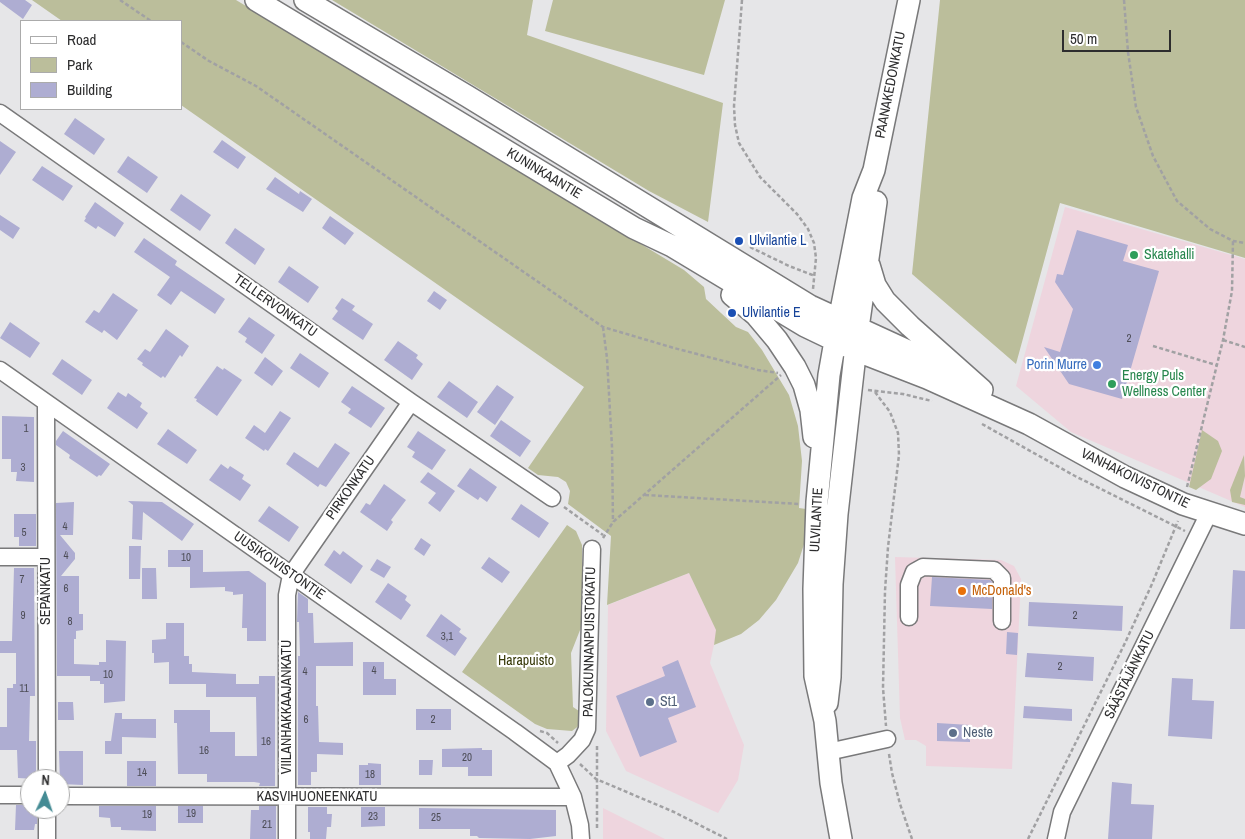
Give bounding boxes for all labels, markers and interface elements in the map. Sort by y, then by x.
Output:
legend [20,20,182,110]
scale bar [1065,20,1174,52]
text: 50 m [1070,28,1097,49]
text: Road [67,29,96,50]
street label: PAANAKEDONKATU [872,30,910,140]
text: Park [67,54,92,75]
text: Building [67,79,112,100]
street label: KUNINKAANTIE [503,145,585,203]
place label: Ulvilantie L [749,233,806,249]
marker: Ulvilantie L [733,235,745,247]
place label: Skatehalli [1144,247,1194,263]
marker: Skatehalli [1128,249,1140,261]
street label: TELLERVONKATU [230,271,320,341]
place label: Ulvilantie E [742,305,801,321]
marker: Ulvilantie E [726,307,738,319]
house number: 2 [1126,332,1132,346]
place label: Porin Murre [1026,357,1087,373]
marker: Porin Murre [1091,359,1103,371]
place label: Energy Puls Wellness Center [1122,368,1206,401]
marker: Energy Puls Wellness Center [1106,378,1118,390]
house number: 1 [23,422,29,436]
street label: VANHAKOIVISTONTIE [1078,445,1192,513]
street label: PIRKONKATU [323,453,379,523]
house number: 3 [20,461,26,475]
street label: ULVILANTIE [807,487,827,553]
house number: 4 [62,520,68,534]
house number: 5 [21,526,27,540]
street label: UUSIKOIVISTONTIE [230,528,328,604]
house number: 4 [63,549,69,563]
house number: 10 [181,551,191,565]
street label: SEPÄNKATU [38,557,54,625]
street label: PALOKUNNANPUISTOKATU [580,567,600,717]
house number: 7 [19,573,25,587]
house number: 6 [63,582,69,596]
place label: McDonald's [972,583,1032,599]
marker: McDonald's [956,585,968,597]
house number: 9 [20,609,26,623]
house number: 2 [1072,609,1078,623]
house number: 8 [67,615,73,629]
street label: SÄÄSTÄJÄNKATU [1101,628,1159,722]
house number: 3,1 [441,630,453,644]
street label: VIILANHAKKAAJANKATU [279,640,295,774]
park label: Harapuisto [498,653,554,669]
house number: 2 [1057,660,1063,674]
house number: 4 [371,664,377,678]
house number: 4 [302,665,308,679]
house number: 10 [103,668,113,682]
house number: 11 [19,682,29,696]
place label: St1 [660,694,677,710]
marker: St1 [644,696,656,708]
house number: 6 [303,713,309,727]
house number: 2 [430,713,436,727]
place label: Neste [963,725,993,741]
marker: Neste [947,727,959,739]
house number: 16 [261,735,271,749]
house number: 16 [199,744,209,758]
house number: 20 [462,751,472,765]
house number: 14 [137,766,147,780]
house number: 18 [365,768,375,782]
north arrow [20,769,70,819]
text: N [41,771,50,789]
street label: KASVIHUONEENKATU [256,789,378,805]
house number: 19 [186,807,196,821]
house number: 19 [142,808,152,822]
house number: 23 [368,810,378,824]
house number: 25 [431,811,441,825]
house number: 21 [262,818,272,832]

